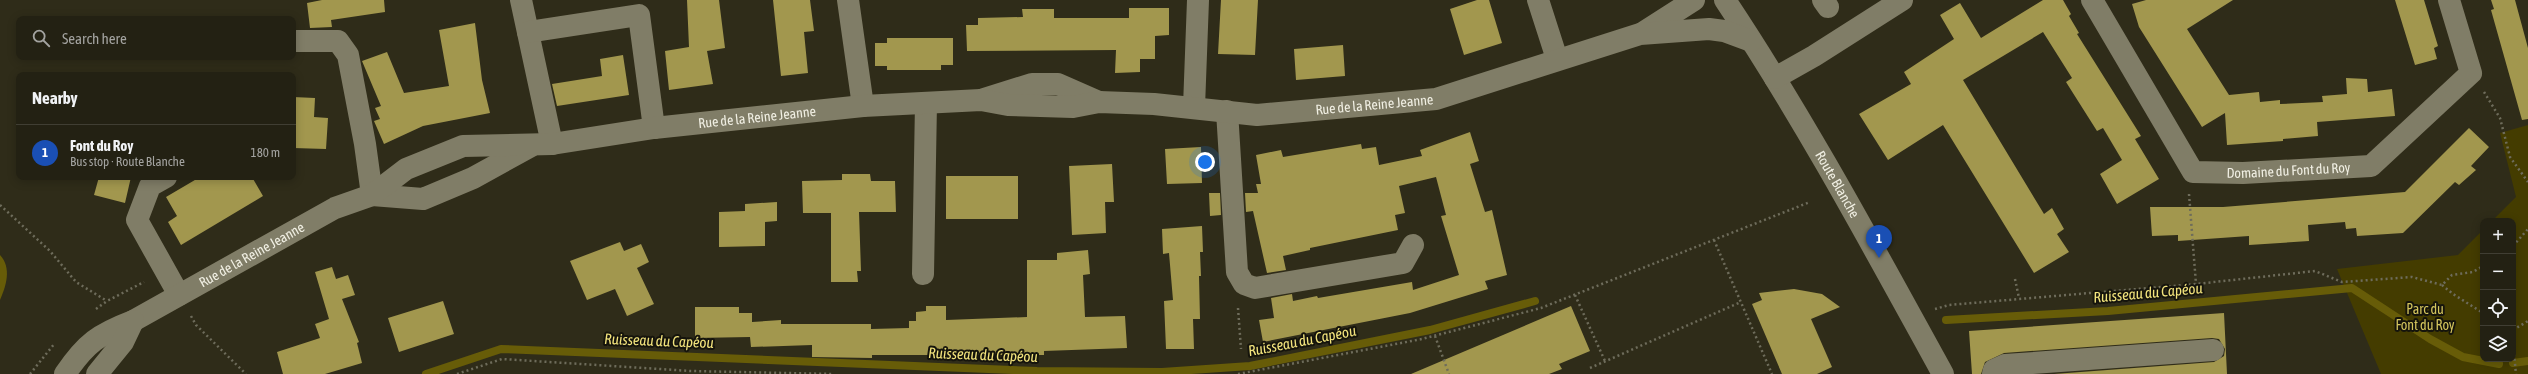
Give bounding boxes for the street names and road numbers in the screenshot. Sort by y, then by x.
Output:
street label: Rue de la Reine Jeanne [1315,91,1434,118]
street label: Rue de la Reine Jeanne [698,103,817,131]
street label: Route Blanche [1812,148,1863,221]
street label: Domaine du Font du Roy [2226,159,2351,181]
street label: Rue de la Reine Jeanne [196,219,307,290]

